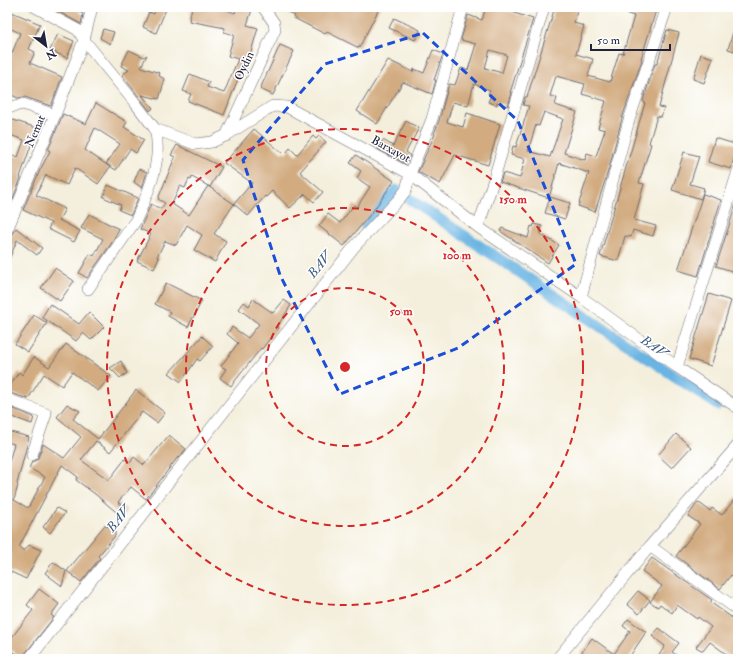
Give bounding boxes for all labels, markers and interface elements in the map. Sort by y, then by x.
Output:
north arrow [26,26,66,66]
scale bar [591,26,670,52]
text: 50 m [597,33,621,48]
text: N [42,46,59,63]
street label: Oydin [231,49,258,83]
street label: Nemat [22,113,49,150]
street label: Barxayot [369,133,413,166]
text: 150 m [499,192,527,207]
water label: BAV [304,246,336,282]
text: 100 m [443,248,472,263]
text: 50 m [389,304,413,319]
water label: BAV [637,331,673,363]
centre of rings [338,360,352,374]
water label: BAV [103,500,135,536]

